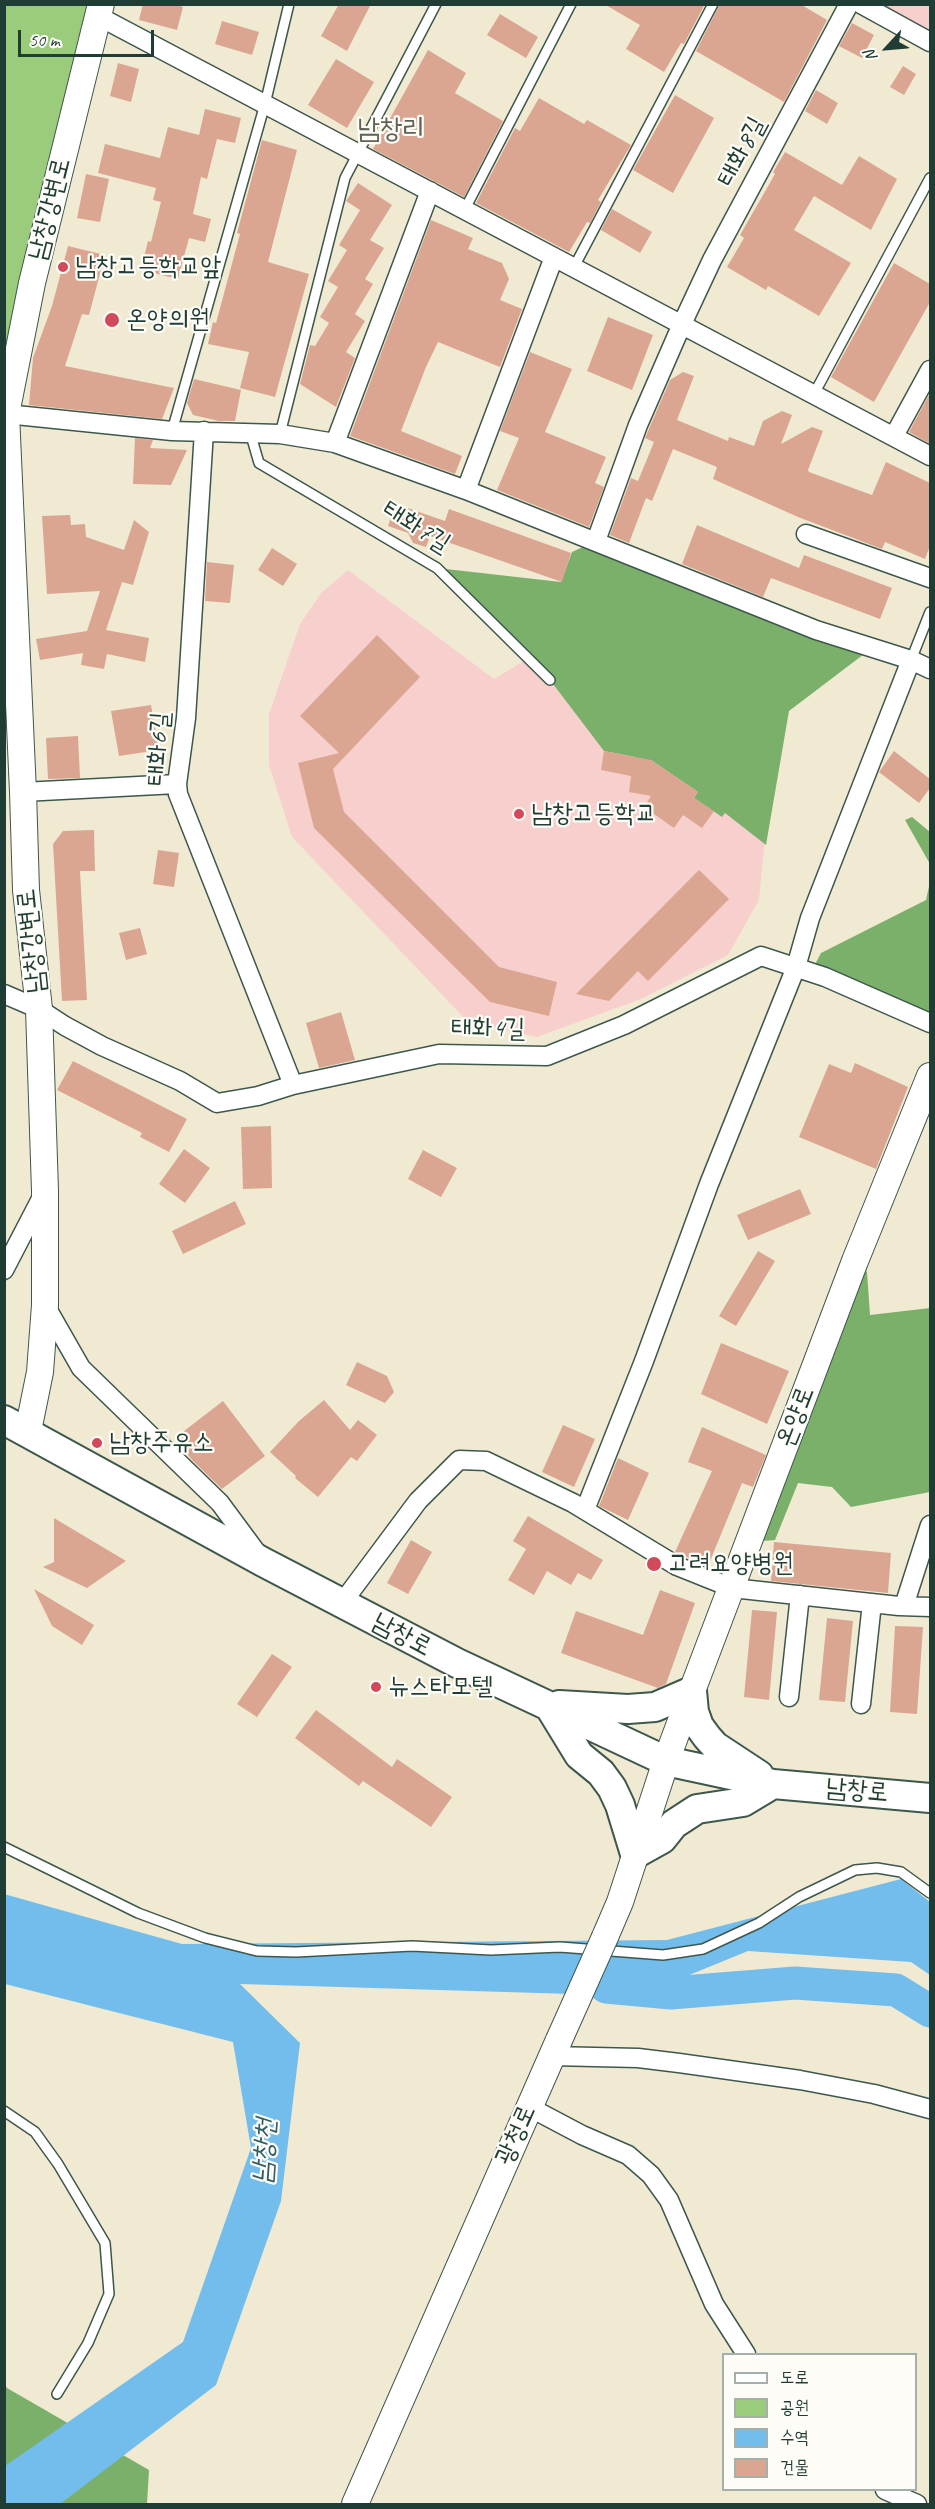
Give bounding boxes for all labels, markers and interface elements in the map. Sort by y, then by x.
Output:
scale bar [21,18,158,56]
north arrow [857,18,917,78]
text: 50 m [29,29,60,51]
text: N [860,47,882,65]
street label: 태화8길 [711,112,773,192]
district label: 남창리 [357,113,425,147]
street label: 남창강변로 [22,154,78,264]
place label: 남창고등학교앞 [75,251,221,283]
marker: 남창고등학교앞 [56,260,70,274]
place label: 온양의원 [126,304,210,336]
marker: 온양의원 [103,311,121,329]
street label: 태화7길 [376,494,456,560]
street label: 태화6길 [141,711,177,787]
place label: 남창고등학교 [531,798,657,830]
marker: 남창고등학교 [512,807,526,821]
street label: 남창강변로 [11,887,53,995]
street label: 태화4길 [451,1013,525,1045]
street label: 온양로 [770,1382,822,1452]
place label: 남창주유소 [109,1427,214,1459]
marker: 남창주유소 [90,1436,104,1450]
place label: 고려요양병원 [668,1548,794,1580]
marker: 고려요양병원 [645,1555,663,1573]
street label: 남창로 [367,1606,437,1664]
place label: 뉴스타모텔 [388,1671,493,1703]
marker: 뉴스타모텔 [369,1680,383,1694]
street label: 남창로 [824,1773,890,1809]
street label: 광청로 [489,2100,543,2170]
water label: 남창천 [247,2117,283,2185]
legend [722,2353,917,2491]
text: 도로 [780,2366,809,2388]
text: 공원 [780,2396,809,2418]
text: 수역 [780,2426,809,2448]
text: 건물 [780,2456,809,2478]

